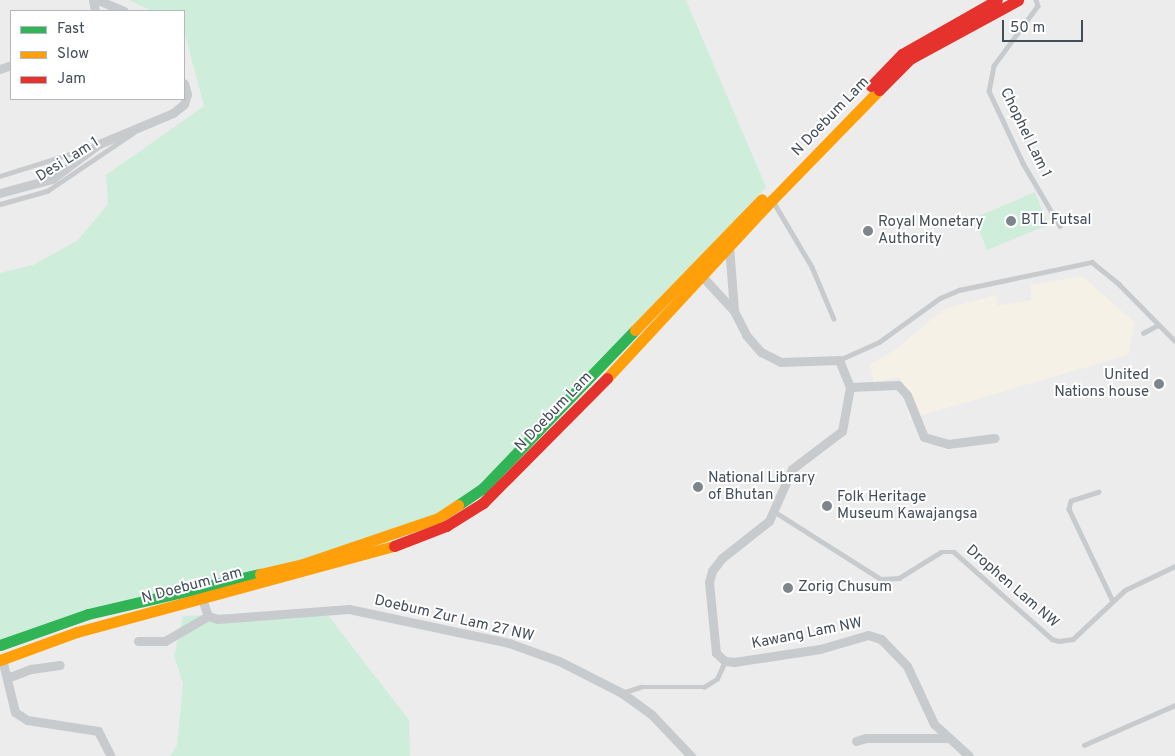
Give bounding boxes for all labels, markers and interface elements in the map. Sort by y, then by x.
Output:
legend [10,10,185,100]
scale bar [1005,10,1086,42]
text: 50 m [1010,19,1045,38]
text: Fast [57,20,85,39]
text: Slow [57,45,89,64]
text: Jam [57,70,86,89]
street label: N Doebum Lam [789,74,873,160]
street label: Chophel Lam 1 [996,85,1054,181]
street label: Desi Lam 1 [33,134,103,186]
place label: BTL Futsal [1021,212,1092,230]
place label: Royal Monetary Authority [878,213,983,248]
marker: BTL Futsal [1005,215,1017,227]
marker: Royal Monetary Authority [862,225,874,237]
place label: United Nations house [1054,366,1149,401]
street label: N Doebum Lam [512,369,596,455]
marker: United Nations house [1153,378,1165,390]
place label: National Library of Bhutan [708,469,815,504]
marker: National Library of Bhutan [692,481,704,493]
place label: Folk Heritage Museum Kawajangsa [837,488,977,523]
marker: Folk Heritage Museum Kawajangsa [821,500,833,512]
street label: Drophen Lam NW [962,542,1062,632]
street label: N Doebum Lam [140,564,244,608]
place label: Zorig Chusum [798,579,892,597]
marker: Zorig Chusum [782,582,794,594]
street label: Doebum Zur Lam 27 NW [372,592,536,646]
street label: Kawang Lam NW [750,614,864,654]

